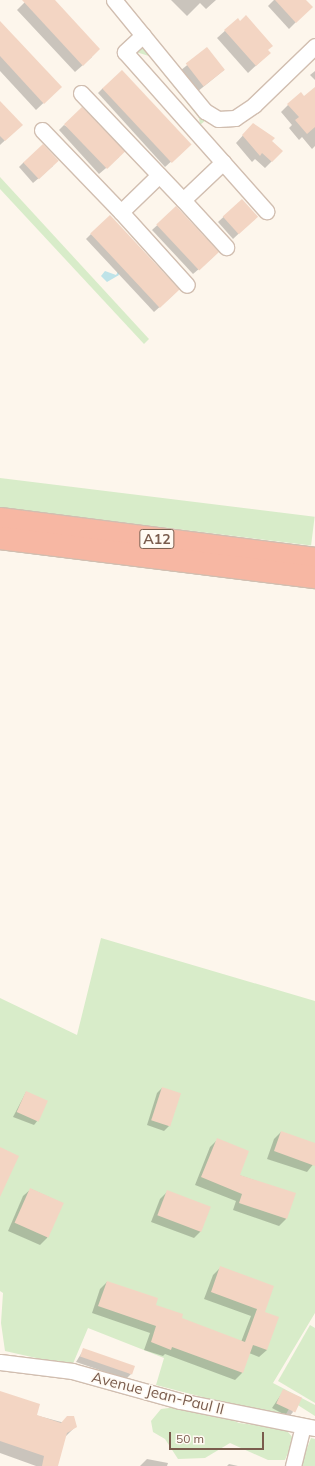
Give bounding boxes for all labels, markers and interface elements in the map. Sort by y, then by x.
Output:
road number: A12 [139,527,175,551]
street label: Avenue Jean-Paul II [90,1368,226,1418]
scale bar [171,1424,266,1450]
text: 50 m [176,1431,204,1446]

